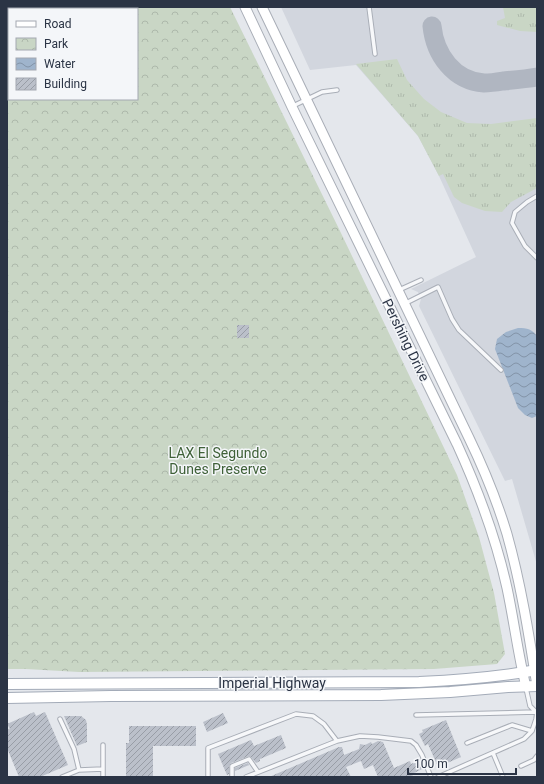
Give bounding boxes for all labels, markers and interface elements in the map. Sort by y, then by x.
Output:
legend [8,8,138,100]
text: Road [44,17,72,31]
text: Park [44,37,69,51]
text: Water [44,57,75,71]
text: Building [44,77,87,91]
street label: Pershing Drive [379,296,433,384]
park label: LAX El Segundo Dunes Preserve [169,445,267,477]
street label: Imperial Highway [218,675,326,691]
scale bar [408,750,516,776]
text: 100 m [414,757,448,771]

